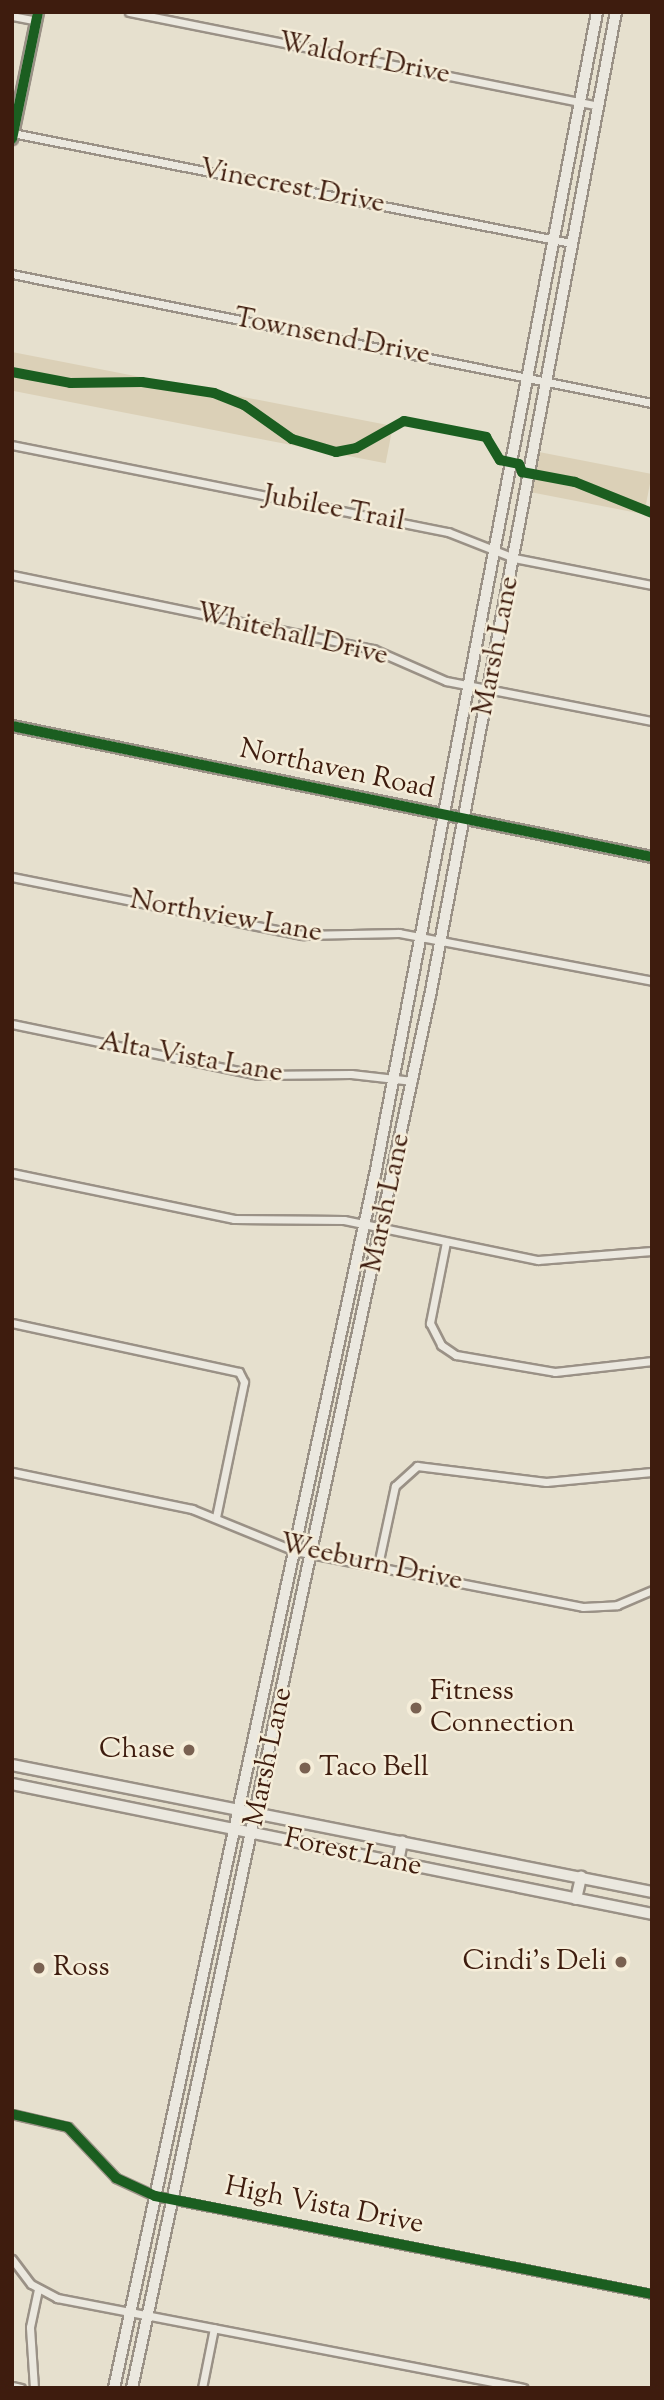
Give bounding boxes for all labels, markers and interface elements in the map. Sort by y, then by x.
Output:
street label: Waldorf Drive [275,26,453,92]
street label: Vinecrest Drive [196,153,388,221]
street label: Townsend Drive [231,302,433,372]
street label: Jubilee Trail [261,479,407,539]
street label: Marsh Lane [467,573,527,719]
street label: Whitehall Drive [193,597,391,673]
street label: Northaven Road [236,733,438,807]
street label: Northview Lane [127,884,325,950]
street label: Alta Vista Lane [96,1025,286,1091]
street label: Marsh Lane [356,1130,418,1276]
street label: Weeburn Drive [277,1527,465,1599]
place label: Fitness Connection [430,1675,575,1741]
street label: Marsh Lane [238,1684,300,1830]
marker: Fitness Connection [408,1700,424,1716]
place label: Chase [99,1733,175,1767]
marker: Chase [181,1742,197,1758]
place label: Taco Bell [319,1751,429,1785]
marker: Taco Bell [297,1760,313,1776]
street label: Forest Lane [281,1822,425,1884]
place label: Cindi's Deli [463,1945,607,1979]
place label: Ross [53,1951,110,1985]
marker: Cindi's Deli [613,1954,629,1970]
marker: Ross [31,1960,47,1976]
street label: High Vista Drive [222,2170,426,2242]

